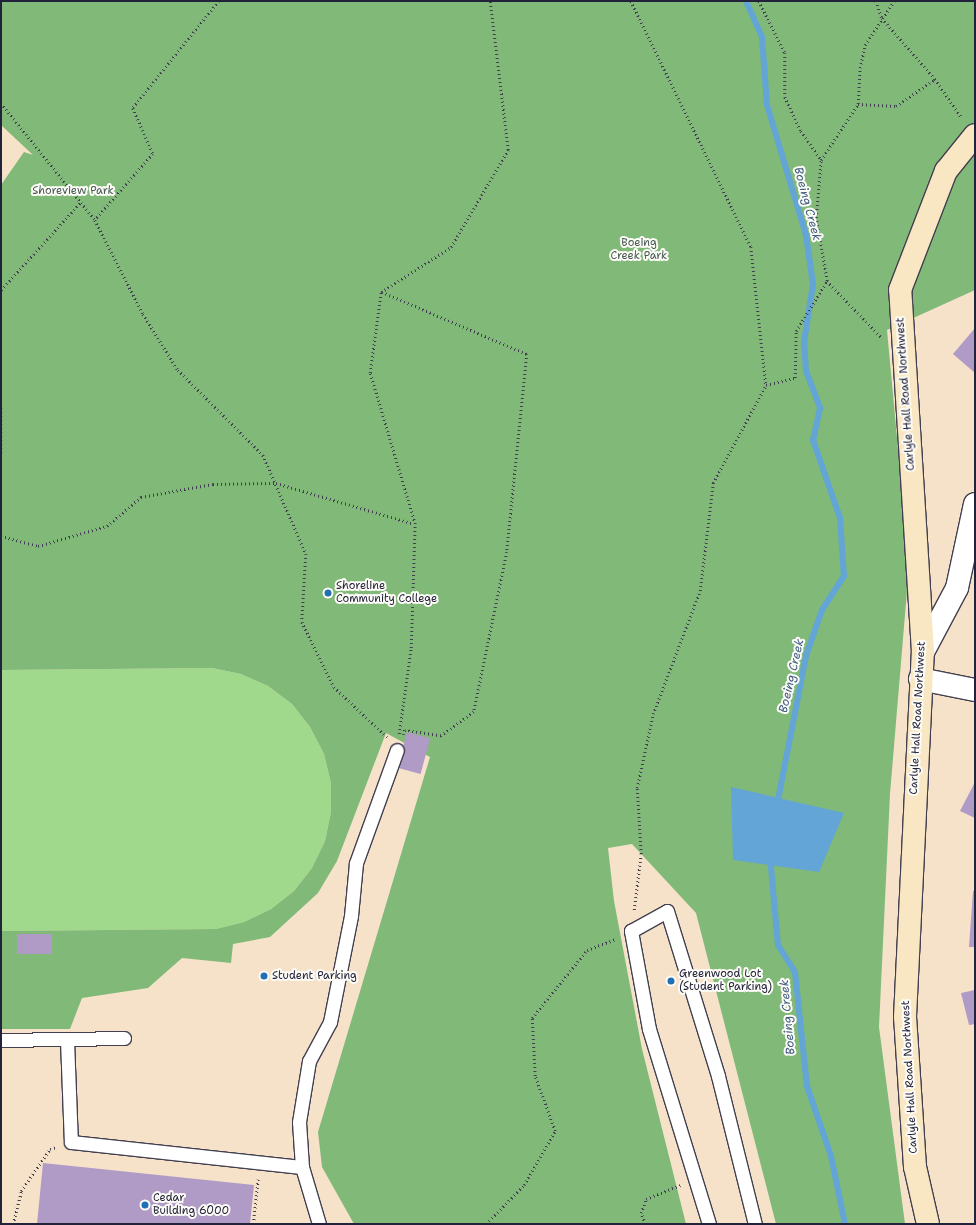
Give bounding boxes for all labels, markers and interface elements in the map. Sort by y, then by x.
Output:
water label: Boeing Creek [790,166,824,242]
park label: Shoreview Park [32,184,114,198]
park label: Boeing Creek Park [611,237,667,263]
street label: Carlyle Hall Road Northwest [894,317,918,471]
place label: Shoreline Community College [336,580,437,606]
marker: Shoreline Community College [323,588,333,598]
water label: Boeing Creek [776,637,808,715]
street label: Carlyle Hall Road Northwest [907,641,929,795]
place label: Greenwood Lot (Student Parking) [679,968,772,994]
place label: Student Parking [272,969,357,983]
marker: Student Parking [259,971,269,981]
marker: Greenwood Lot (Student Parking) [666,976,676,986]
water label: Boeing Creek [778,979,798,1055]
street label: Carlyle Hall Road Northwest [899,1000,921,1154]
place label: Cedar Building 6000 [153,1192,229,1218]
marker: Cedar Building 6000 [140,1200,150,1210]

